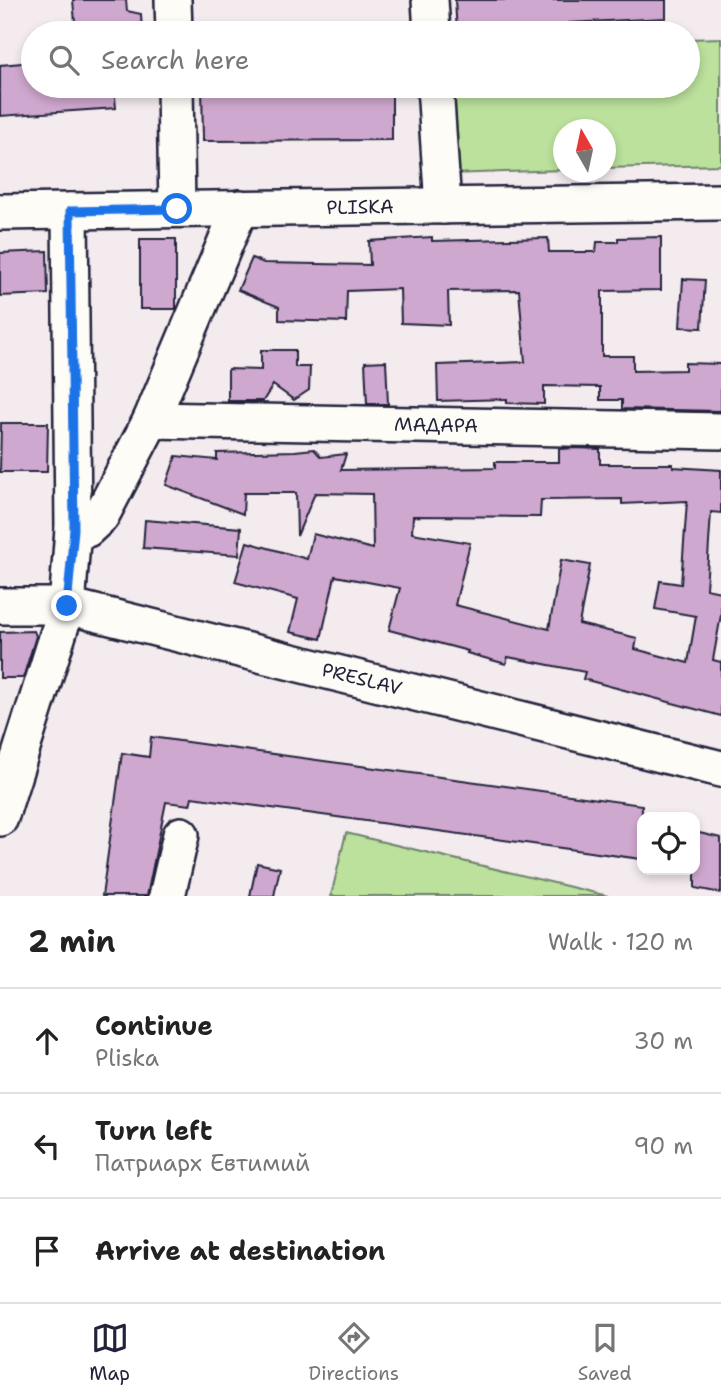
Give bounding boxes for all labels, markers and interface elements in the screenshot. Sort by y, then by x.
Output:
search box [21,21,700,98]
icon: search [45,41,83,79]
text: Search here [101,42,250,77]
north arrow [553,119,616,182]
route start [161,193,192,224]
street label: PLISKA [326,194,394,220]
street label: МАДАРА [394,412,478,438]
route end [51,590,82,621]
street label: PRESLAV [319,657,405,701]
map controls [637,812,700,875]
button: locate [637,812,700,875]
text: 2 min [28,921,115,962]
text: Walk · 120 m [548,927,693,957]
text: Continue [95,1008,213,1043]
icon: ahead [28,1022,66,1060]
text: 30 m [634,1026,693,1056]
text: Pliska [95,1043,159,1073]
text: Turn left [95,1113,212,1148]
icon: left [28,1127,66,1165]
text: 90 m [633,1131,693,1161]
text: Патриарх Евтимий [95,1148,310,1178]
icon: arrive [28,1232,66,1270]
text: Arrive at destination [95,1233,385,1268]
tab: Map [89,1319,130,1386]
tab: Directions [309,1319,399,1386]
tab: Saved [578,1319,632,1386]

